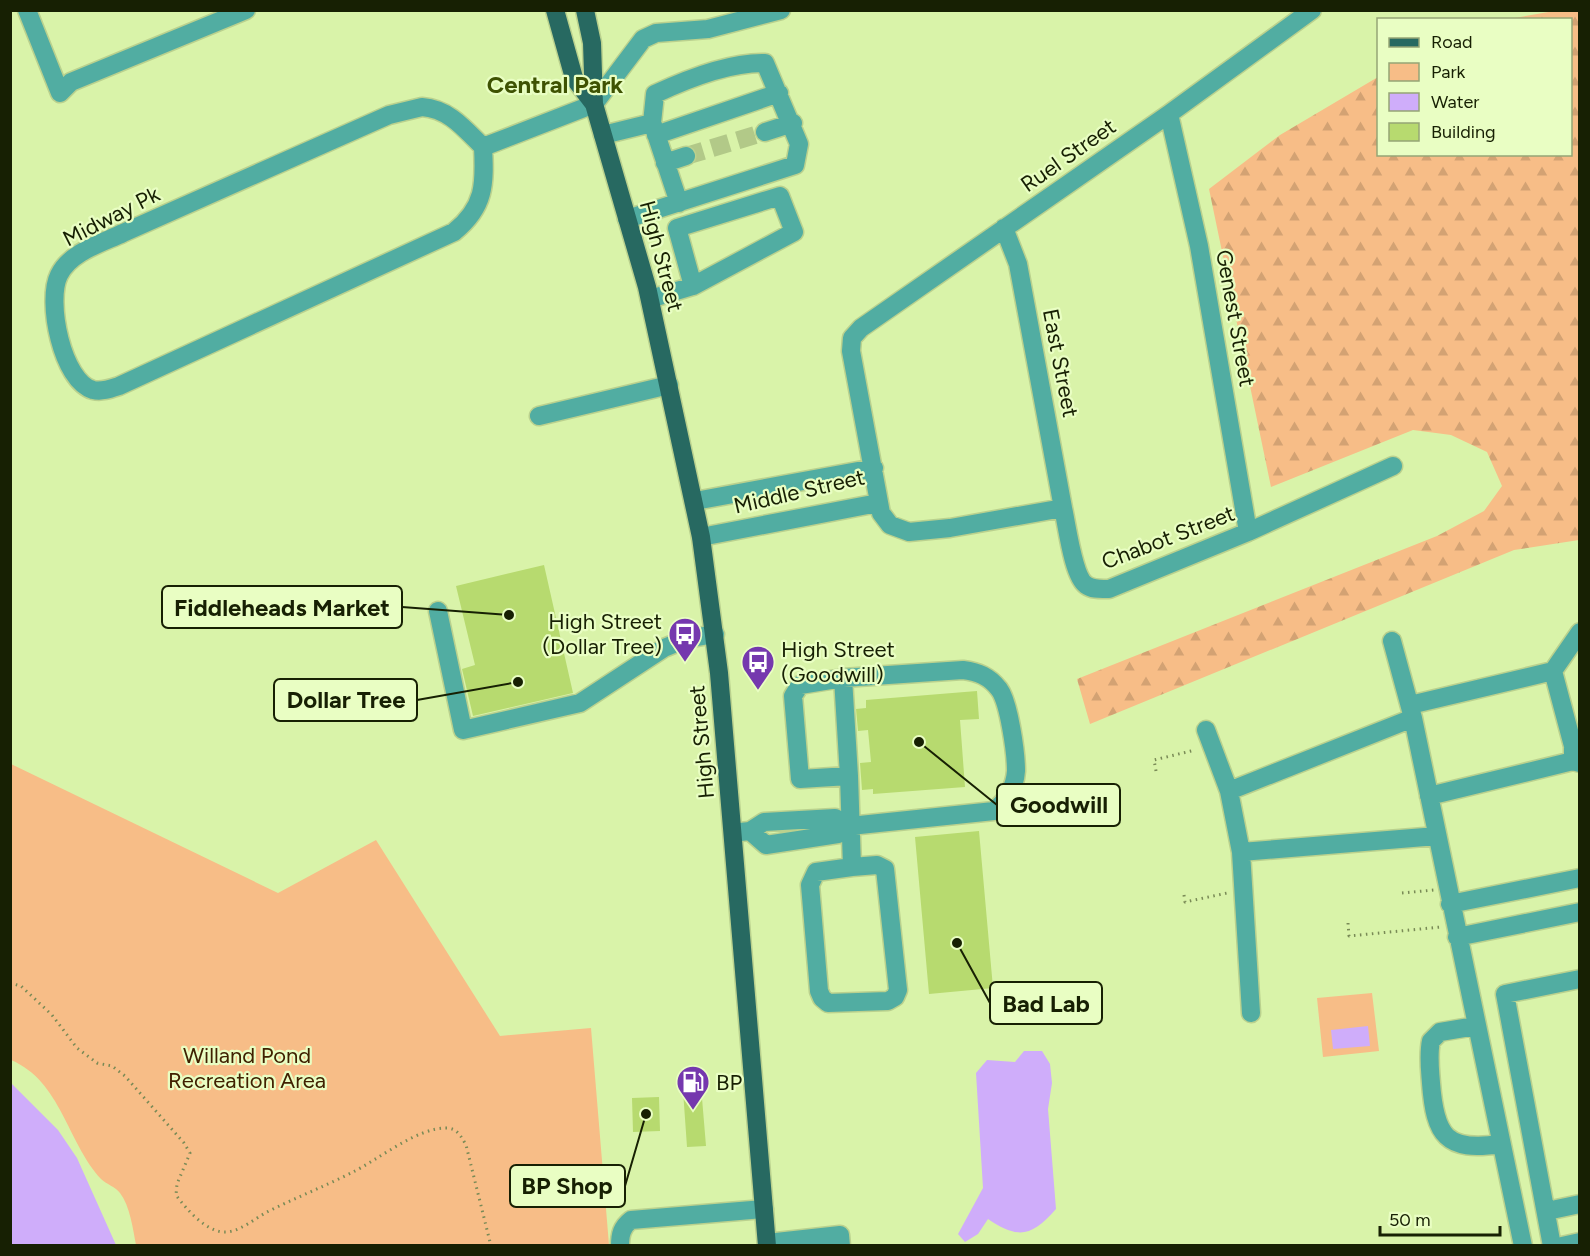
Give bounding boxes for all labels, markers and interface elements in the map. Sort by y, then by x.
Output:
legend [1377,18,1572,156]
text: Road [1431,31,1472,53]
text: Park [1431,61,1466,83]
district label: Central Park [487,70,623,99]
text: Water [1431,91,1479,113]
street label: Ruel Street [1016,113,1121,198]
text: Building [1431,121,1496,143]
street label: Midway Pk [58,180,164,252]
street label: High Street [634,198,689,315]
street label: Genest Street [1210,247,1261,389]
street label: East Street [1037,307,1084,420]
street label: Middle Street [731,463,867,520]
street label: Chabot Street [1098,500,1239,575]
callout: Fiddleheads Market [162,586,402,628]
text: Fiddleheads Market [174,593,390,622]
place label: High Street (Dollar Tree) [542,608,662,660]
bus stop icon: High Street (Dollar Tree) [667,616,703,663]
place label: High Street (Goodwill) [781,636,895,688]
bus stop icon: High Street (Goodwill) [740,644,776,691]
callout: Dollar Tree [274,679,417,721]
street label: High Street [683,684,720,800]
text: Dollar Tree [287,685,405,714]
callout: Goodwill [997,784,1120,826]
text: Goodwill [1010,790,1108,819]
callout: Bad Lab [990,982,1102,1024]
text: Bad Lab [1002,989,1090,1018]
park label: Willand Pond Recreation Area [168,1042,326,1094]
fuel station icon: BP [675,1064,711,1111]
place label: BP [716,1069,742,1096]
callout: BP Shop [510,1165,625,1207]
text: BP Shop [521,1171,613,1200]
scale bar [1380,1199,1500,1237]
text: 50 m [1389,1209,1431,1231]

